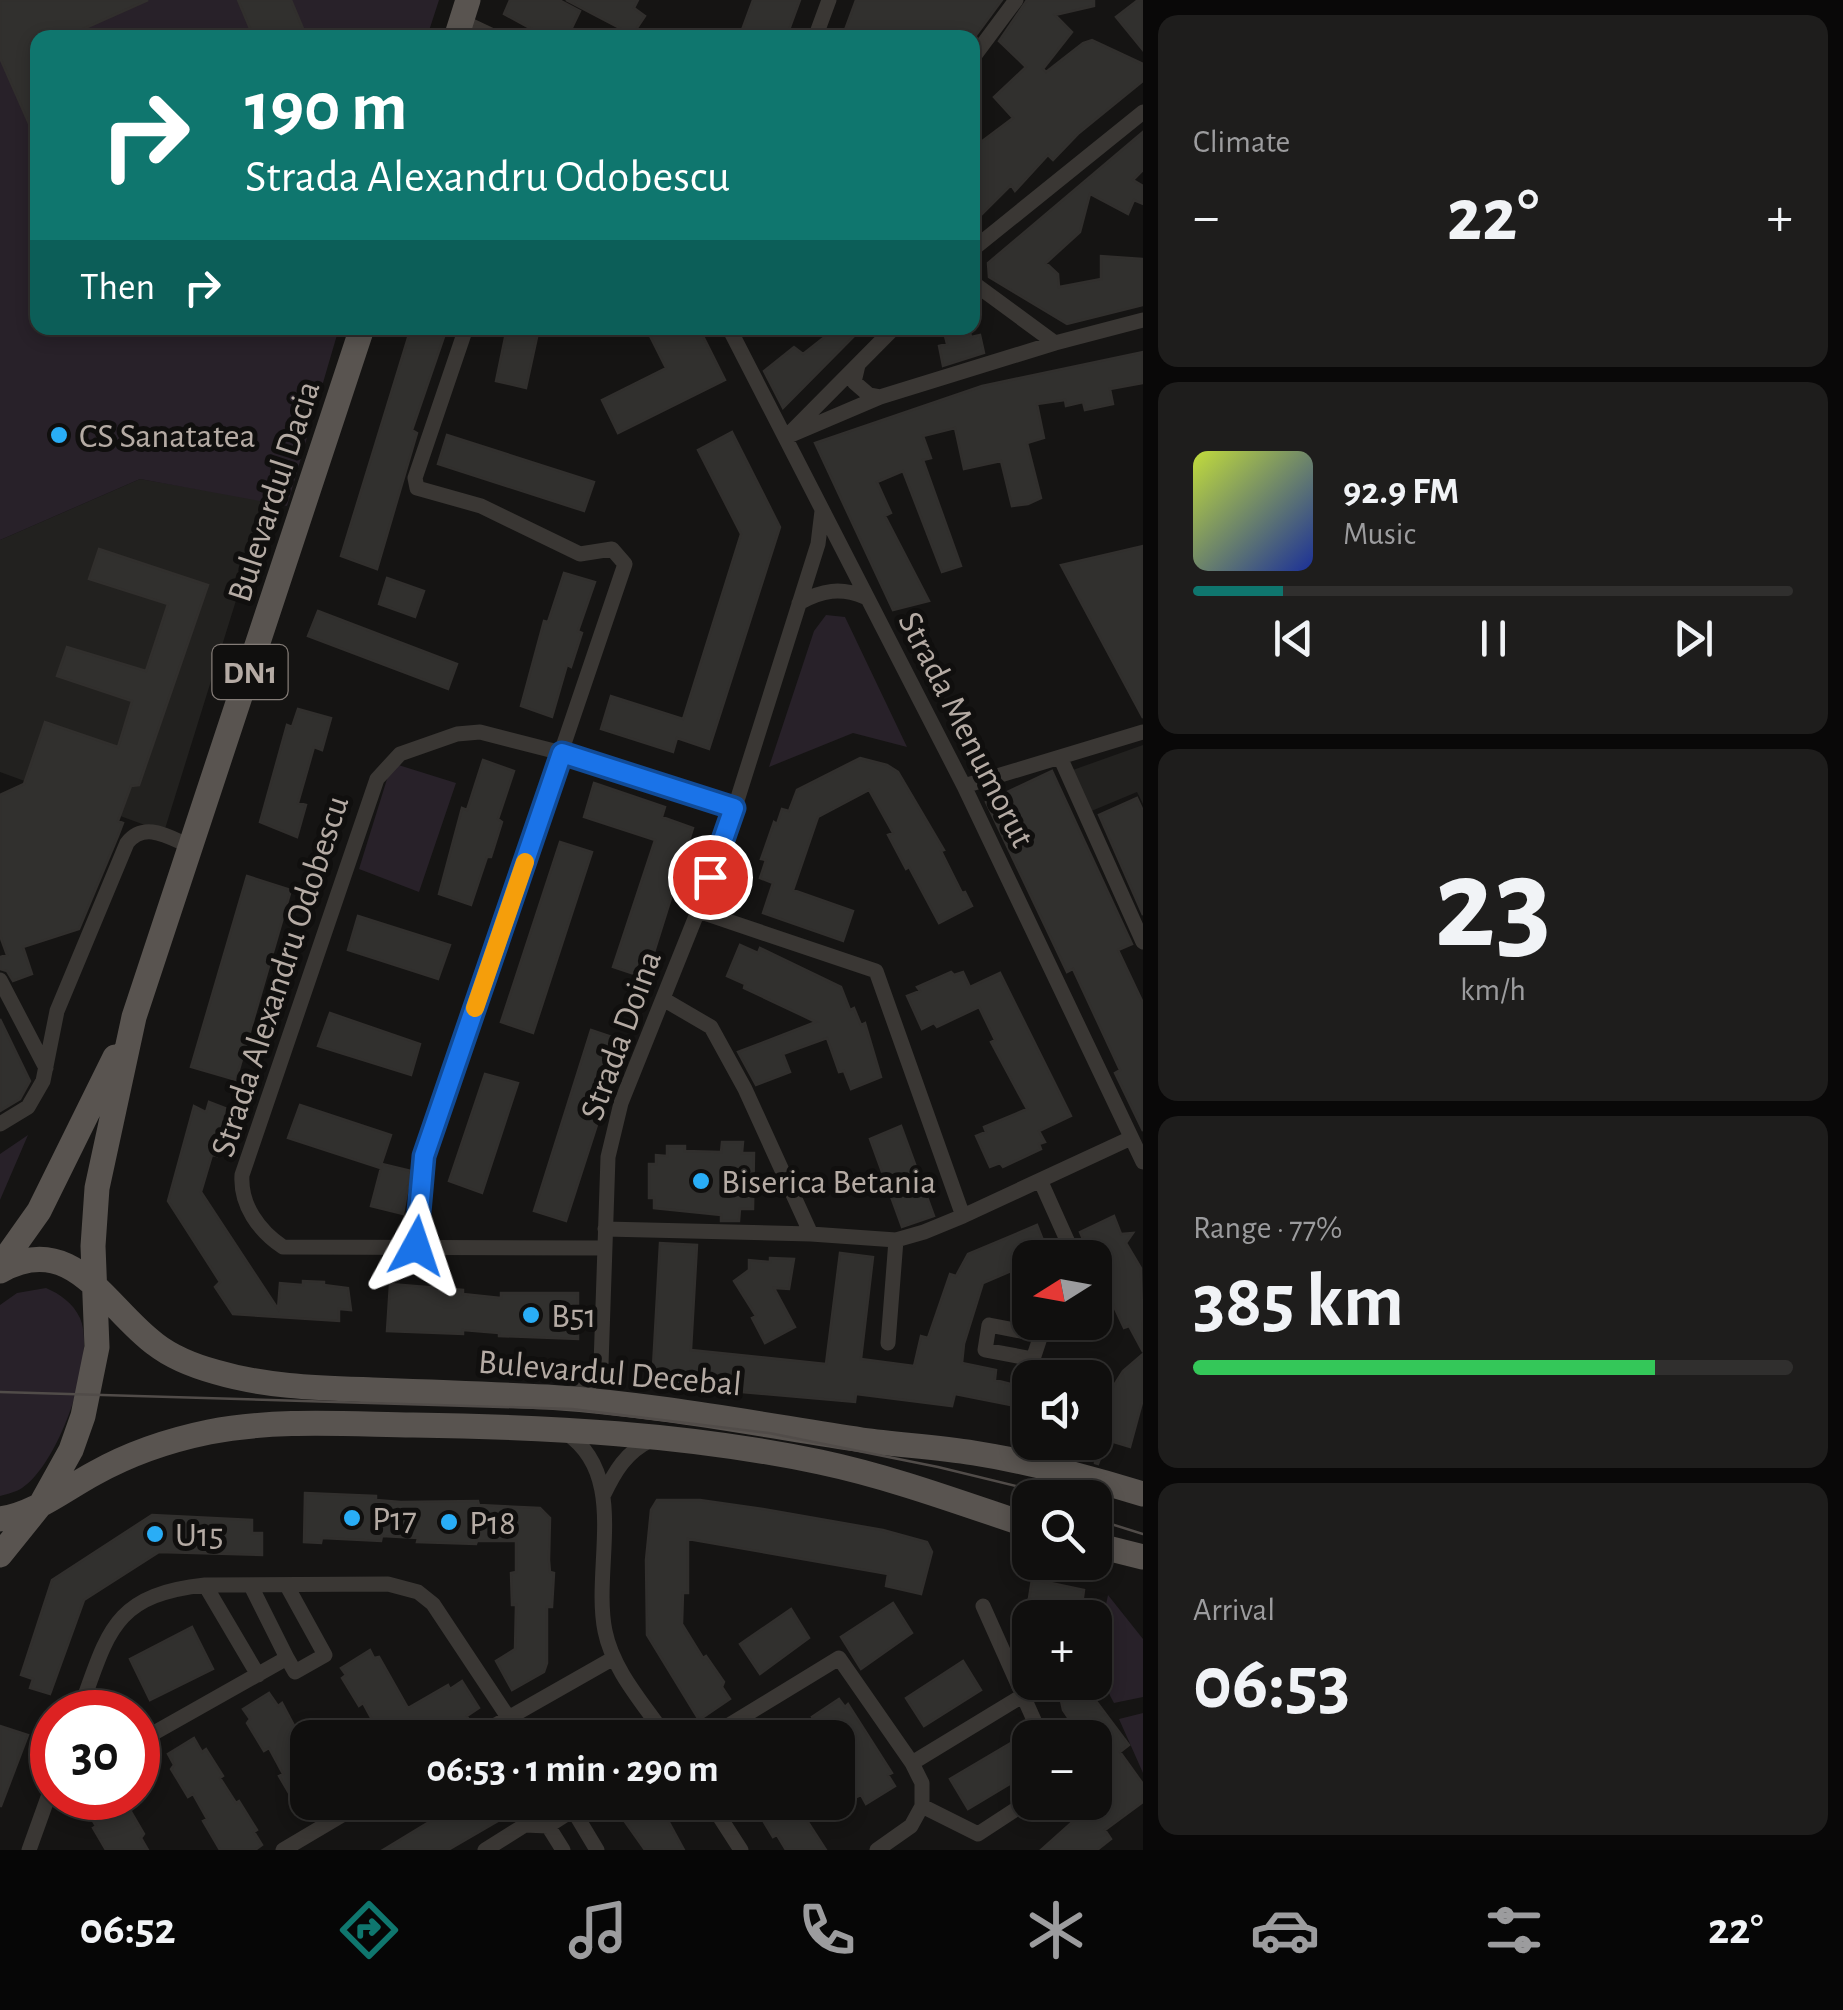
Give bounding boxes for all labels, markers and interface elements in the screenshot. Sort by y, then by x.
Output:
icon: right [80,70,210,200]
text: 190 m [245,73,408,143]
text: Climate [1193,126,1290,158]
text: Strada Alexandru Odobescu [245,155,730,200]
text: 22° [1447,179,1539,254]
text: − [1193,190,1219,245]
text: + [1767,190,1793,245]
icon: right [175,260,230,315]
text: Then [80,269,155,307]
street label: Bulevardul Dacia [222,377,327,606]
place label: CS Sanatatea [79,419,256,454]
marker: CS Sanatatea [48,424,70,446]
text: 92.9 FM [1343,473,1459,511]
text: Music [1343,518,1416,550]
street label: Strada Menumorut [891,607,1040,853]
icon: previous [1266,611,1321,666]
icon: pause [1466,611,1521,666]
icon: next [1666,611,1721,666]
road number: DN1 [212,645,288,699]
street label: Strada Alexandru Odobescu [205,792,355,1161]
pin [668,835,753,920]
text: 23 [1434,841,1552,971]
icon: arrive [683,850,738,905]
street label: Strada Doina [575,946,668,1125]
text: km/h [1460,974,1526,1006]
place label: Biserica Betania [721,1165,936,1200]
marker: Biserica Betania [690,1170,712,1192]
position arrow [364,1194,468,1298]
text: Range · 77% [1193,1212,1342,1244]
north arrow [1012,1240,1112,1340]
map controls [1012,1240,1112,1820]
text: 385 km [1193,1265,1404,1340]
place label: B51 [551,1299,596,1334]
marker: B51 [520,1304,542,1326]
street label: Bulevardul Decebal [477,1345,743,1402]
button: sound [1012,1360,1112,1460]
button: search [1012,1480,1112,1580]
place label: P17 [372,1502,417,1537]
place label: P18 [469,1506,516,1541]
marker: P17 [341,1507,363,1529]
marker: P18 [438,1511,460,1533]
place label: U15 [175,1518,224,1553]
marker: U15 [144,1523,166,1545]
text: Arrival [1193,1594,1275,1626]
button: + [1012,1600,1112,1700]
text: 06:53 [1193,1647,1350,1722]
speed limit sign: 30 [30,1690,160,1820]
button: − [1012,1720,1112,1820]
text: 06:53 · 1 min · 290 m [426,1751,719,1789]
icon: directions [334,1895,404,1965]
icon: music [563,1895,633,1965]
icon: phone [792,1895,862,1965]
icon: climate [1021,1895,1091,1965]
icon: car [1250,1895,1320,1965]
icon: filters [1479,1895,1549,1965]
text: 06:52 [79,1907,176,1952]
text: 22° [1708,1907,1764,1952]

